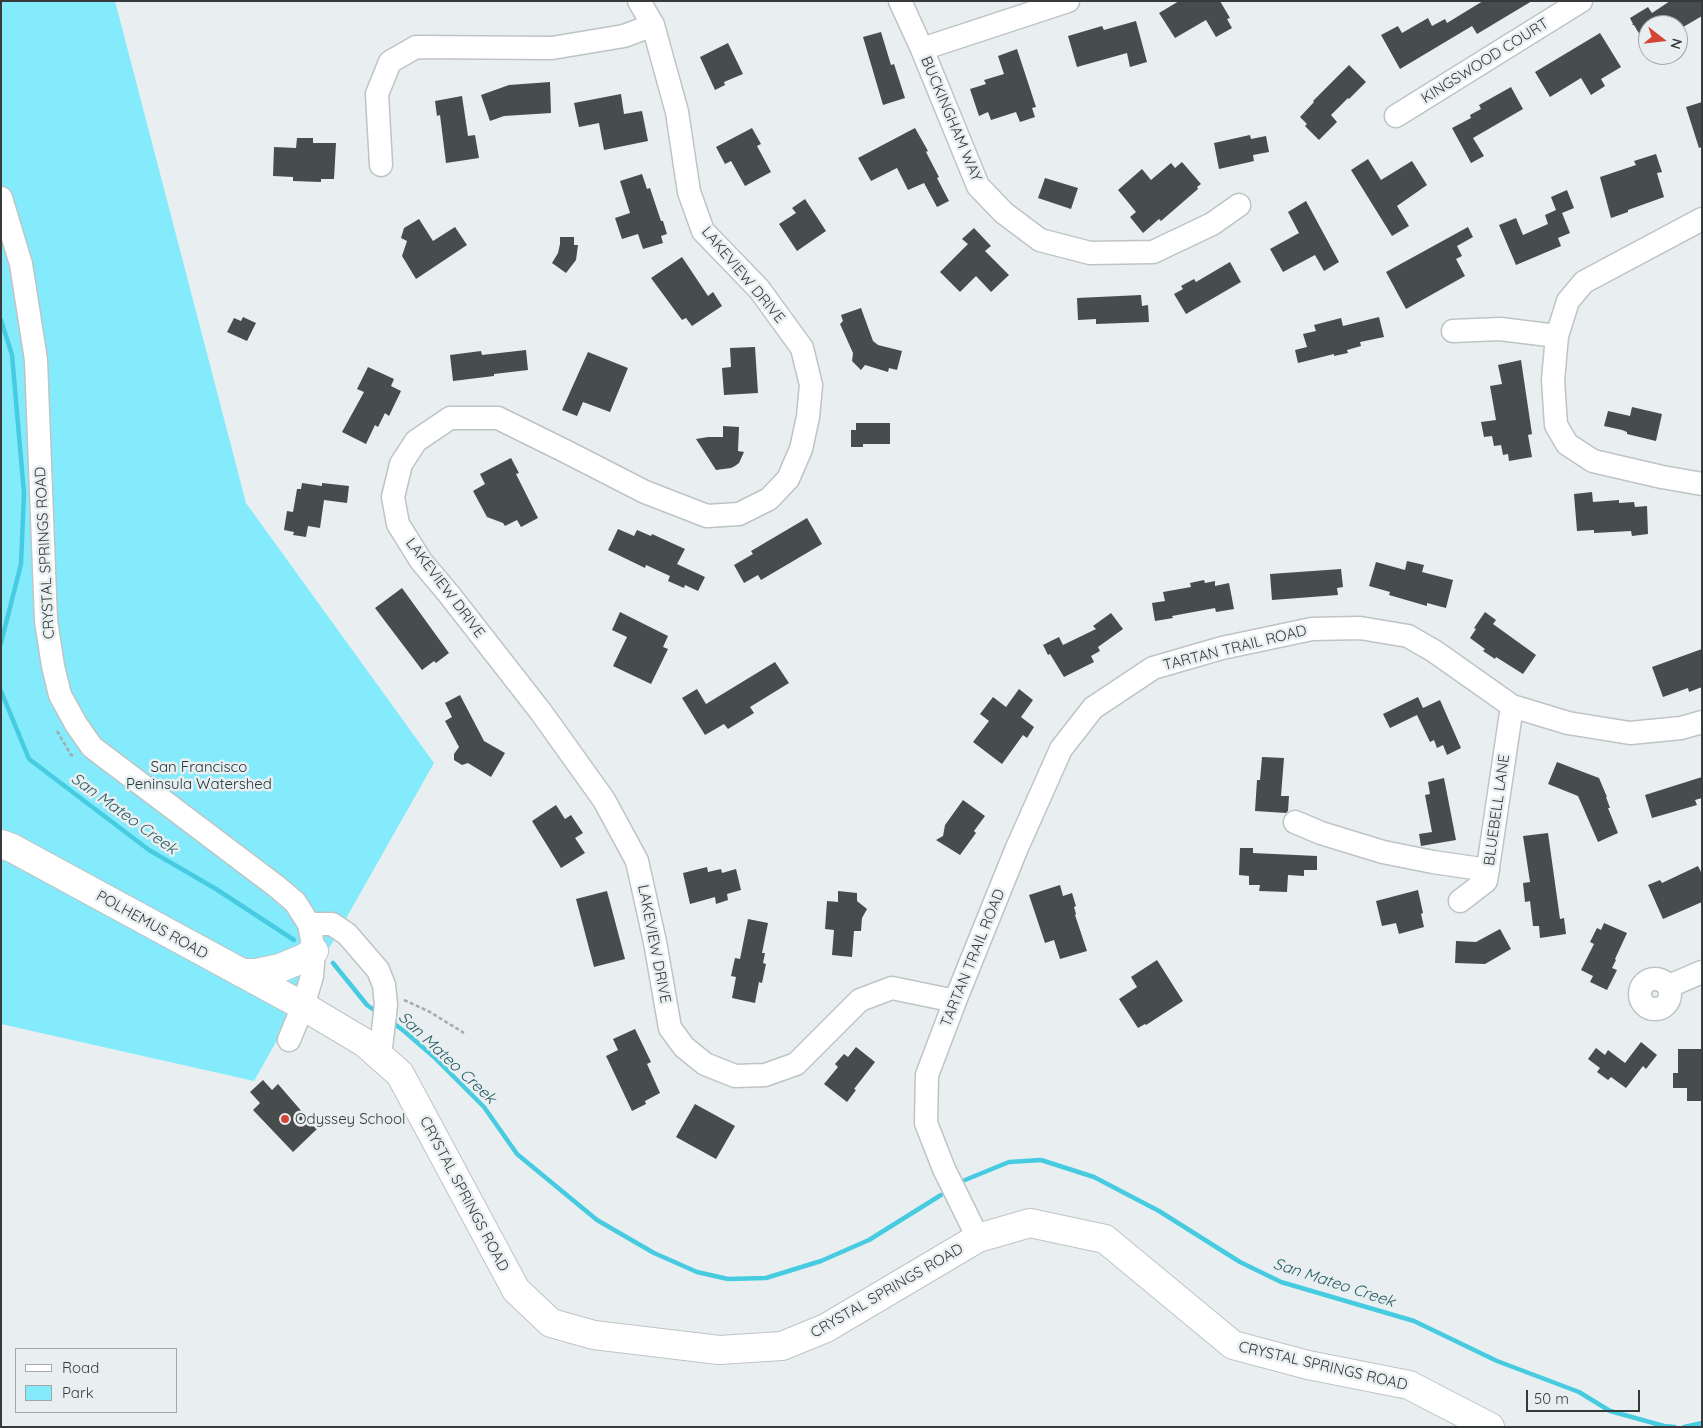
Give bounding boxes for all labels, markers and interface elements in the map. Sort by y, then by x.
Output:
street label: KINGSWOOD COURT [1418,14,1552,108]
north arrow [1638,15,1688,65]
text: N [1666,36,1687,51]
street label: BUCKINGHAM WAY [917,54,985,184]
street label: LAKEVIEW DRIVE [697,223,789,327]
street label: CRYSTAL SPRINGS ROAD [31,466,59,640]
street label: LAKEVIEW DRIVE [402,535,488,641]
street label: TARTAN TRAIL ROAD [1161,621,1309,675]
street label: BLUEBELL LANE [1480,753,1514,867]
park label: San Francisco Peninsula Watershed [126,758,272,793]
water label: San Mateo Creek [67,769,181,859]
street label: LAKEVIEW DRIVE [634,883,674,1005]
street label: TARTAN TRAIL ROAD [937,886,1009,1030]
street label: POLHEMUS ROAD [93,887,211,963]
water label: San Mateo Creek [394,1008,500,1108]
place label: Odyssey School [295,1110,405,1128]
marker: Odyssey School [279,1113,291,1125]
street label: CRYSTAL SPRINGS ROAD [415,1113,513,1275]
street label: CRYSTAL SPRINGS ROAD [808,1240,966,1342]
water label: San Mateo Creek [1271,1254,1397,1312]
street label: CRYSTAL SPRINGS ROAD [1237,1338,1409,1394]
legend [15,1348,178,1413]
text: Road [62,1358,99,1377]
scale bar [1528,1380,1642,1412]
text: Park [62,1383,94,1402]
text: 50 m [1534,1389,1569,1408]

